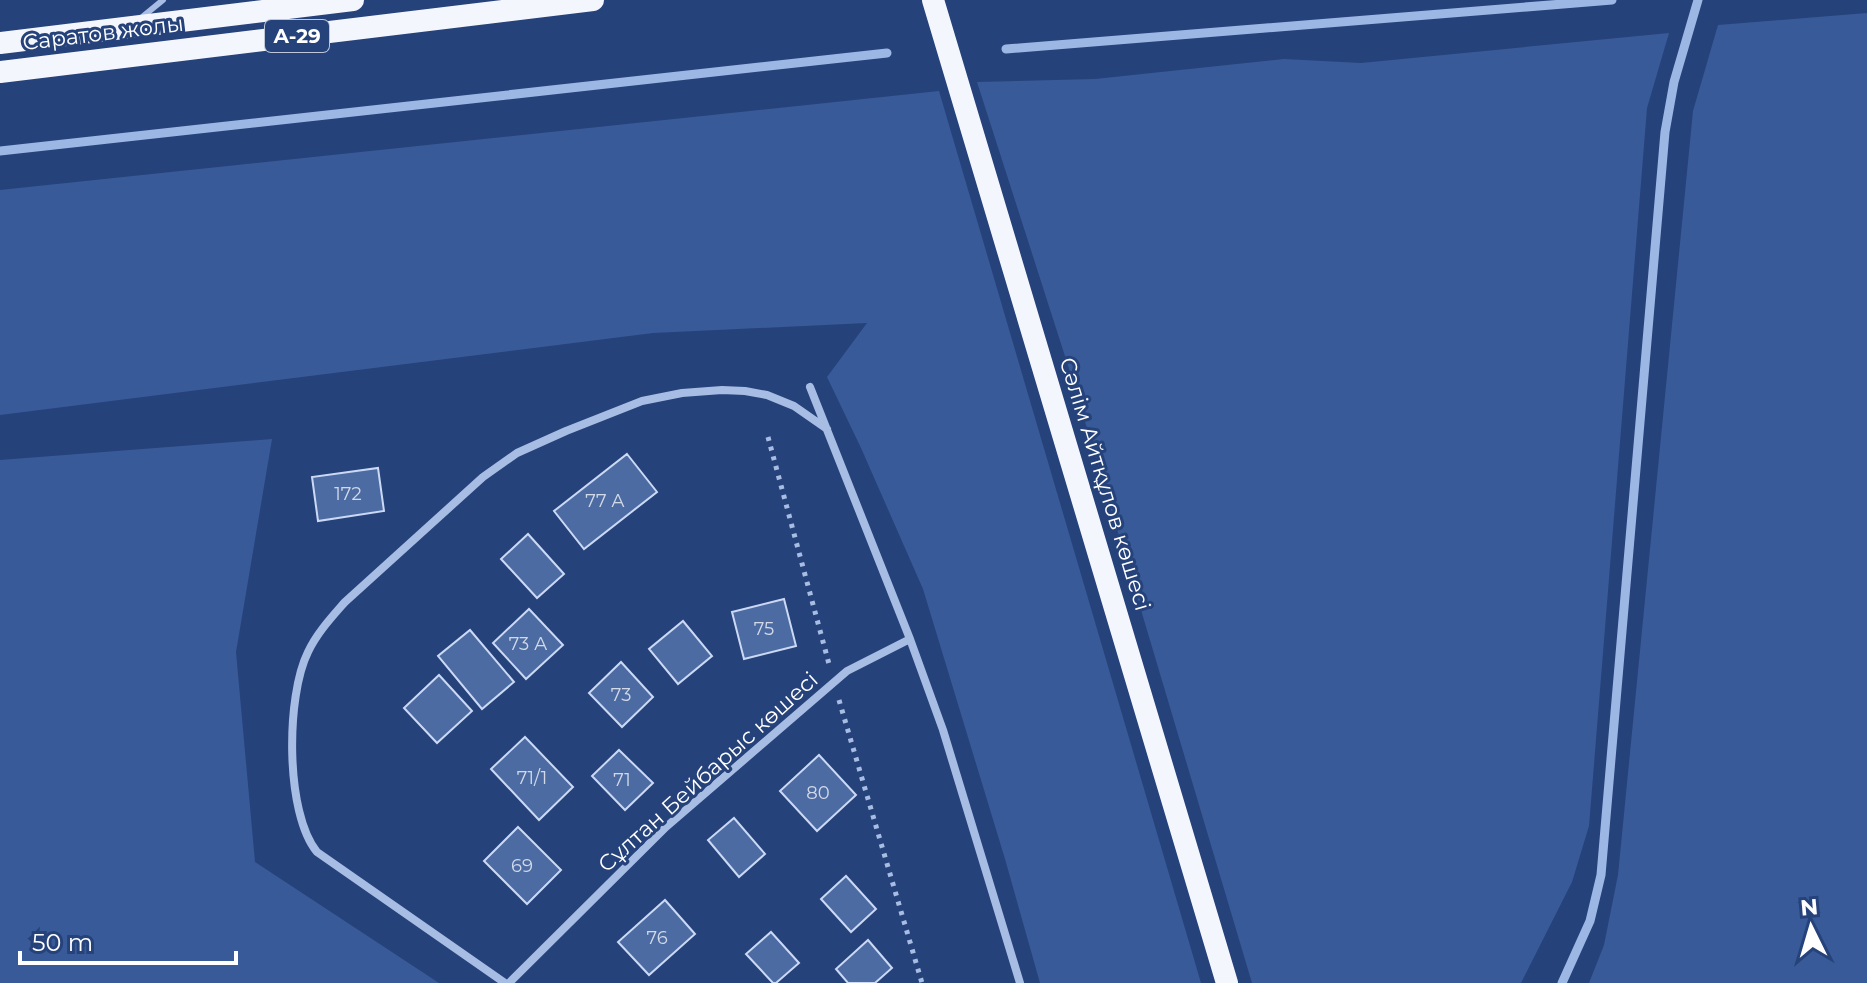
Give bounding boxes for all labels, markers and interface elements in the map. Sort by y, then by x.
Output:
street label: Саратов жолы [21,10,185,56]
road number: А-29 [265,20,329,52]
street label: Сәлім Айтқұлов көшесі [1054,354,1156,614]
house number: 172 [334,483,362,505]
house number: 77 А [585,490,625,512]
house number: 75 [754,618,774,640]
house number: 73 А [509,633,548,655]
street label: Сұлтан Бейбарыс көшесі [592,666,824,878]
house number: 73 [611,684,631,706]
house number: 71/1 [517,767,547,789]
house number: 71 [613,769,631,791]
house number: 80 [806,782,830,804]
house number: 69 [511,855,533,877]
north arrow [1771,887,1851,967]
text: N [1799,893,1819,922]
scale bar [20,915,236,965]
house number: 76 [646,927,668,949]
text: 50 m [32,928,93,957]

